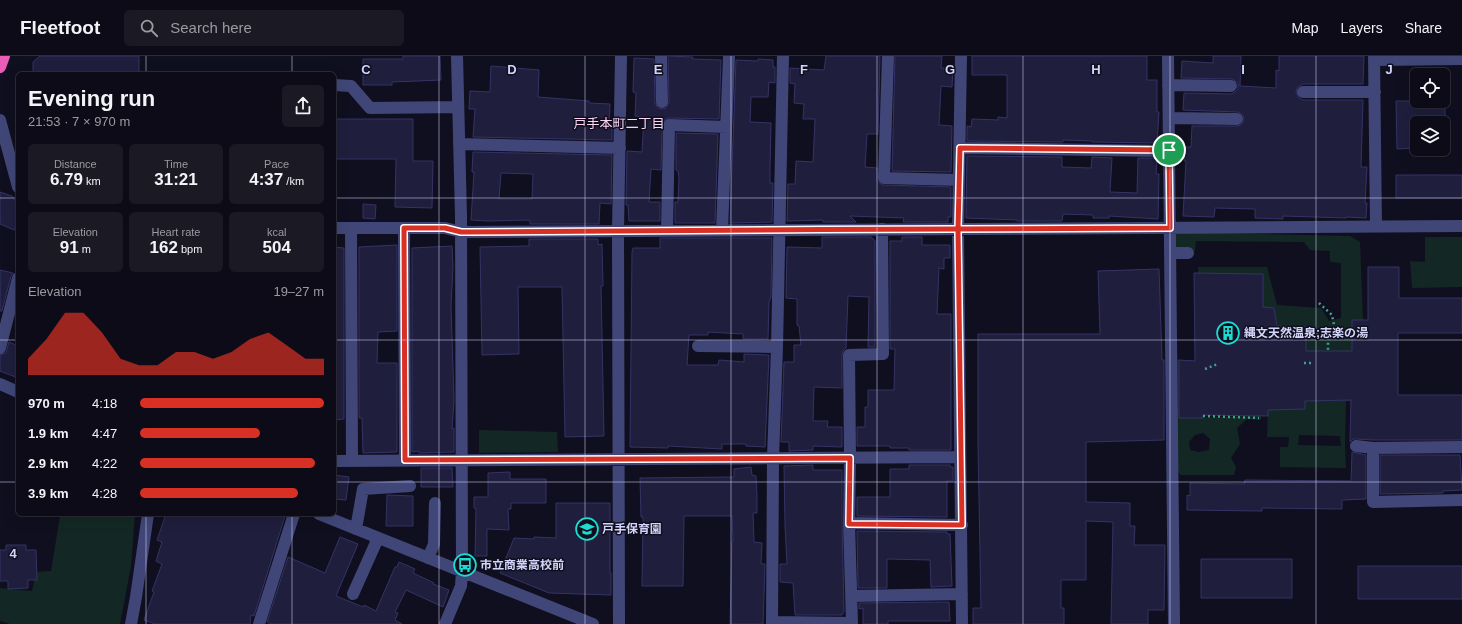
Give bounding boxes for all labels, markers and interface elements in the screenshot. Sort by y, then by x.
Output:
search box [124,10,404,46]
text: Fleetfoot [20,17,100,38]
icon: search [138,17,160,39]
text: Search here [170,19,252,36]
text: Map [1291,20,1319,36]
text: Layers [1341,20,1383,36]
text: Share [1405,20,1442,36]
text: C [361,62,371,77]
text: D [507,62,517,77]
text: E [654,62,663,77]
text: F [800,62,808,77]
text: G [945,62,955,77]
text: H [1091,62,1101,77]
text: I [1241,62,1245,77]
text: J [1385,62,1393,77]
map controls [1410,68,1450,156]
button: locate [1410,68,1450,108]
button: share [282,85,324,127]
text: Evening run [28,86,155,111]
text: 21:53 · 7 × 970 m [28,114,130,129]
district label: 戸手本町二丁目 [573,116,665,131]
button: layers [1410,116,1450,156]
pin [1152,133,1186,167]
icon: arrive [1158,139,1180,161]
text: Distance [54,158,97,170]
text: Time [164,158,188,170]
text: Pace [264,158,289,170]
text: 6.79 [50,170,83,189]
text: 31:21 [154,170,198,189]
text: 4:37 [249,170,283,189]
text: km [83,175,101,187]
text: /km [283,175,304,187]
text: Elevation [53,226,98,238]
text: Heart rate [152,226,200,238]
text: kcal [267,226,286,238]
text: 91 [60,238,79,257]
text: 162 [150,238,178,257]
text: 504 [262,238,291,257]
text: m [79,243,91,255]
text: bpm [178,243,202,255]
text: Elevation [28,284,81,299]
text: 19–27 m [273,284,324,299]
building icon: 縄文天然温泉;志楽の湯 [1215,320,1241,346]
place label: 縄文天然温泉;志楽の湯 [1244,326,1368,340]
text: 970 m [28,396,65,411]
text: 4:18 [92,396,117,411]
text: 1.9 km [28,426,68,441]
text: 4:47 [92,426,117,441]
text: 2.9 km [28,456,68,471]
text: 4:22 [92,456,117,471]
text: 3.9 km [28,486,68,501]
text: 4:28 [92,486,117,501]
school or university icon: 戸手保育園 [574,516,600,542]
place label: 戸手保育園 [602,522,662,536]
text: 4 [9,546,17,561]
bus stop icon: 市立商業高校前 [452,552,478,578]
place label: 市立商業高校前 [480,558,564,572]

